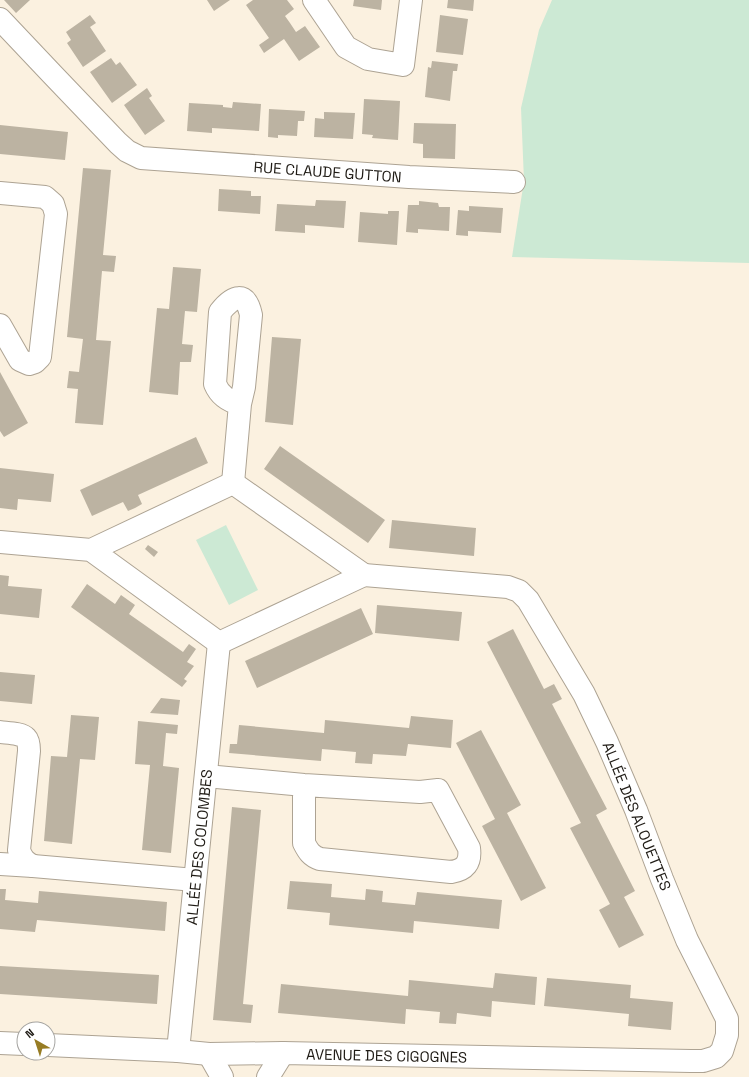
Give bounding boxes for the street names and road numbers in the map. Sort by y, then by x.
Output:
street label: RUE CLAUDE GUTTON [253,157,402,186]
street label: ALLÉE DES ALOUETTES [598,739,676,893]
street label: ALLÉE DES COLOMBES [181,768,216,926]
street label: AVENUE DES CIGOGNES [306,1044,467,1066]

